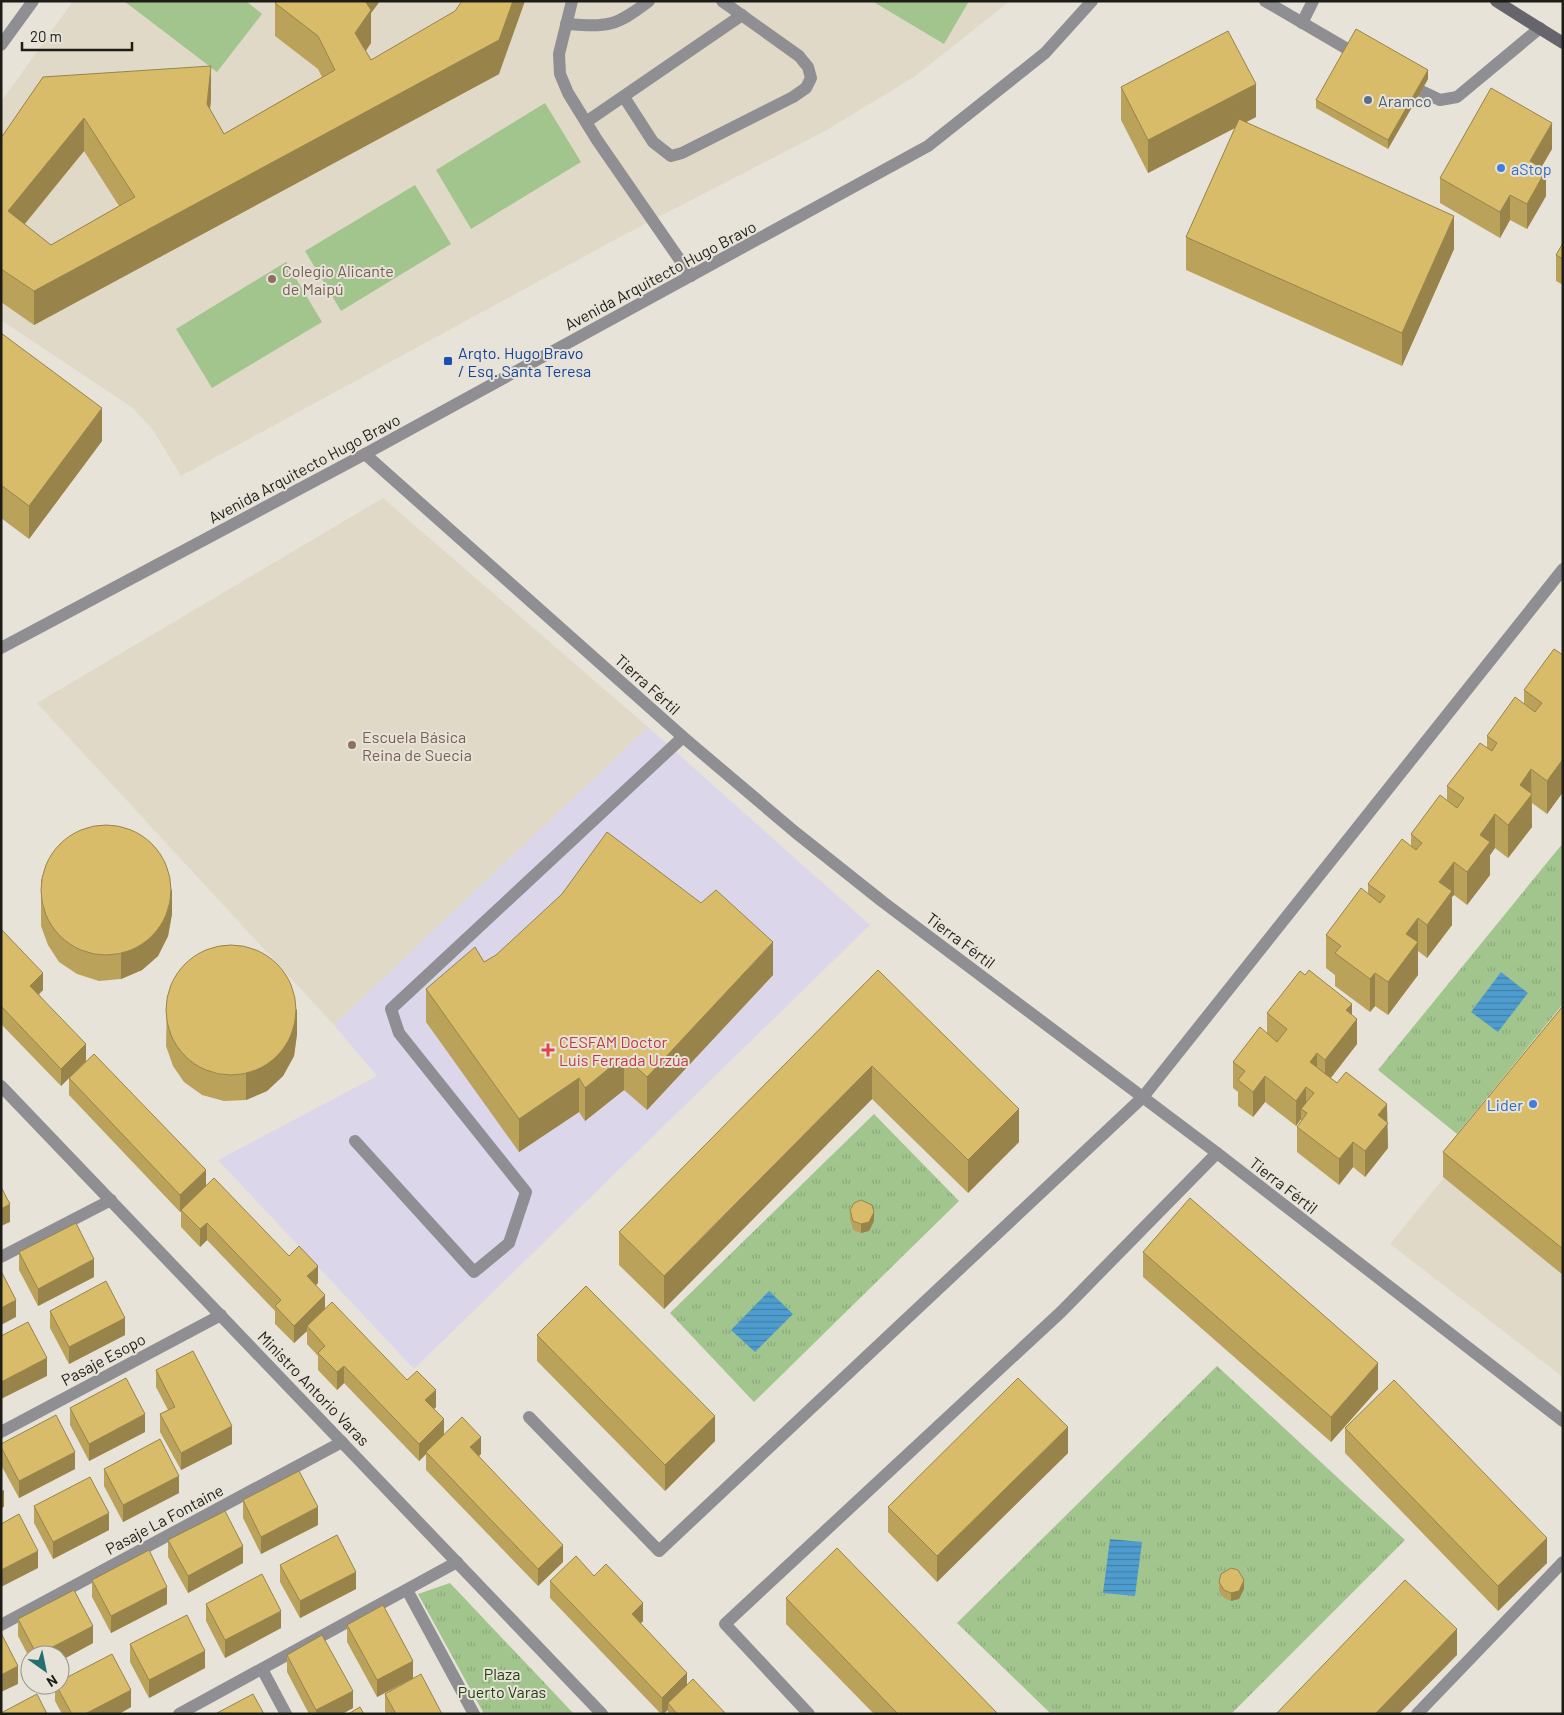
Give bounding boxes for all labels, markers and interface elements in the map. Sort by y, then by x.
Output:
scale bar [22,20,132,52]
text: 20 m [30,27,62,45]
place label: Aramco [1378,91,1432,110]
marker: Aramco [1362,94,1374,106]
place label: aStop [1511,159,1552,178]
marker: aStop [1495,162,1507,174]
street label: Avenida Arquitecto Hugo Bravo [561,216,759,334]
place label: Colegio Alicante de Maipú [282,261,394,298]
marker: Colegio Alicante de Maipú [266,273,278,285]
place label: Arqto. Hugo Bravo / Esq. Santa Teresa [458,343,591,380]
marker: Arqto. Hugo Bravo / Esq. Santa Teresa [442,355,454,367]
street label: Avenida Arquitecto Hugo Bravo [205,409,403,527]
street label: Tierra Fértil [612,650,684,718]
place label: Escuela Básica Reina de Suecia [362,727,472,764]
marker: Escuela Básica Reina de Suecia [346,739,358,751]
street label: Tierra Fértil [923,908,999,972]
place label: CESFAM Doctor Luis Ferrada Urzúa [559,1032,689,1069]
marker: CESFAM Doctor Luis Ferrada Urzúa [541,1043,555,1057]
place label: Lider [1487,1095,1523,1114]
marker: Lider [1527,1098,1539,1110]
street label: Tierra Fértil [1246,1153,1322,1217]
street label: Ministro Antorio Varas [254,1327,374,1449]
street label: Pasaje Esopo [58,1329,148,1389]
street label: Pasaje La Fontaine [102,1480,226,1558]
north arrow [20,1645,70,1695]
park label: Plaza Puerto Varas [458,1664,546,1701]
text: N [44,1672,61,1691]

